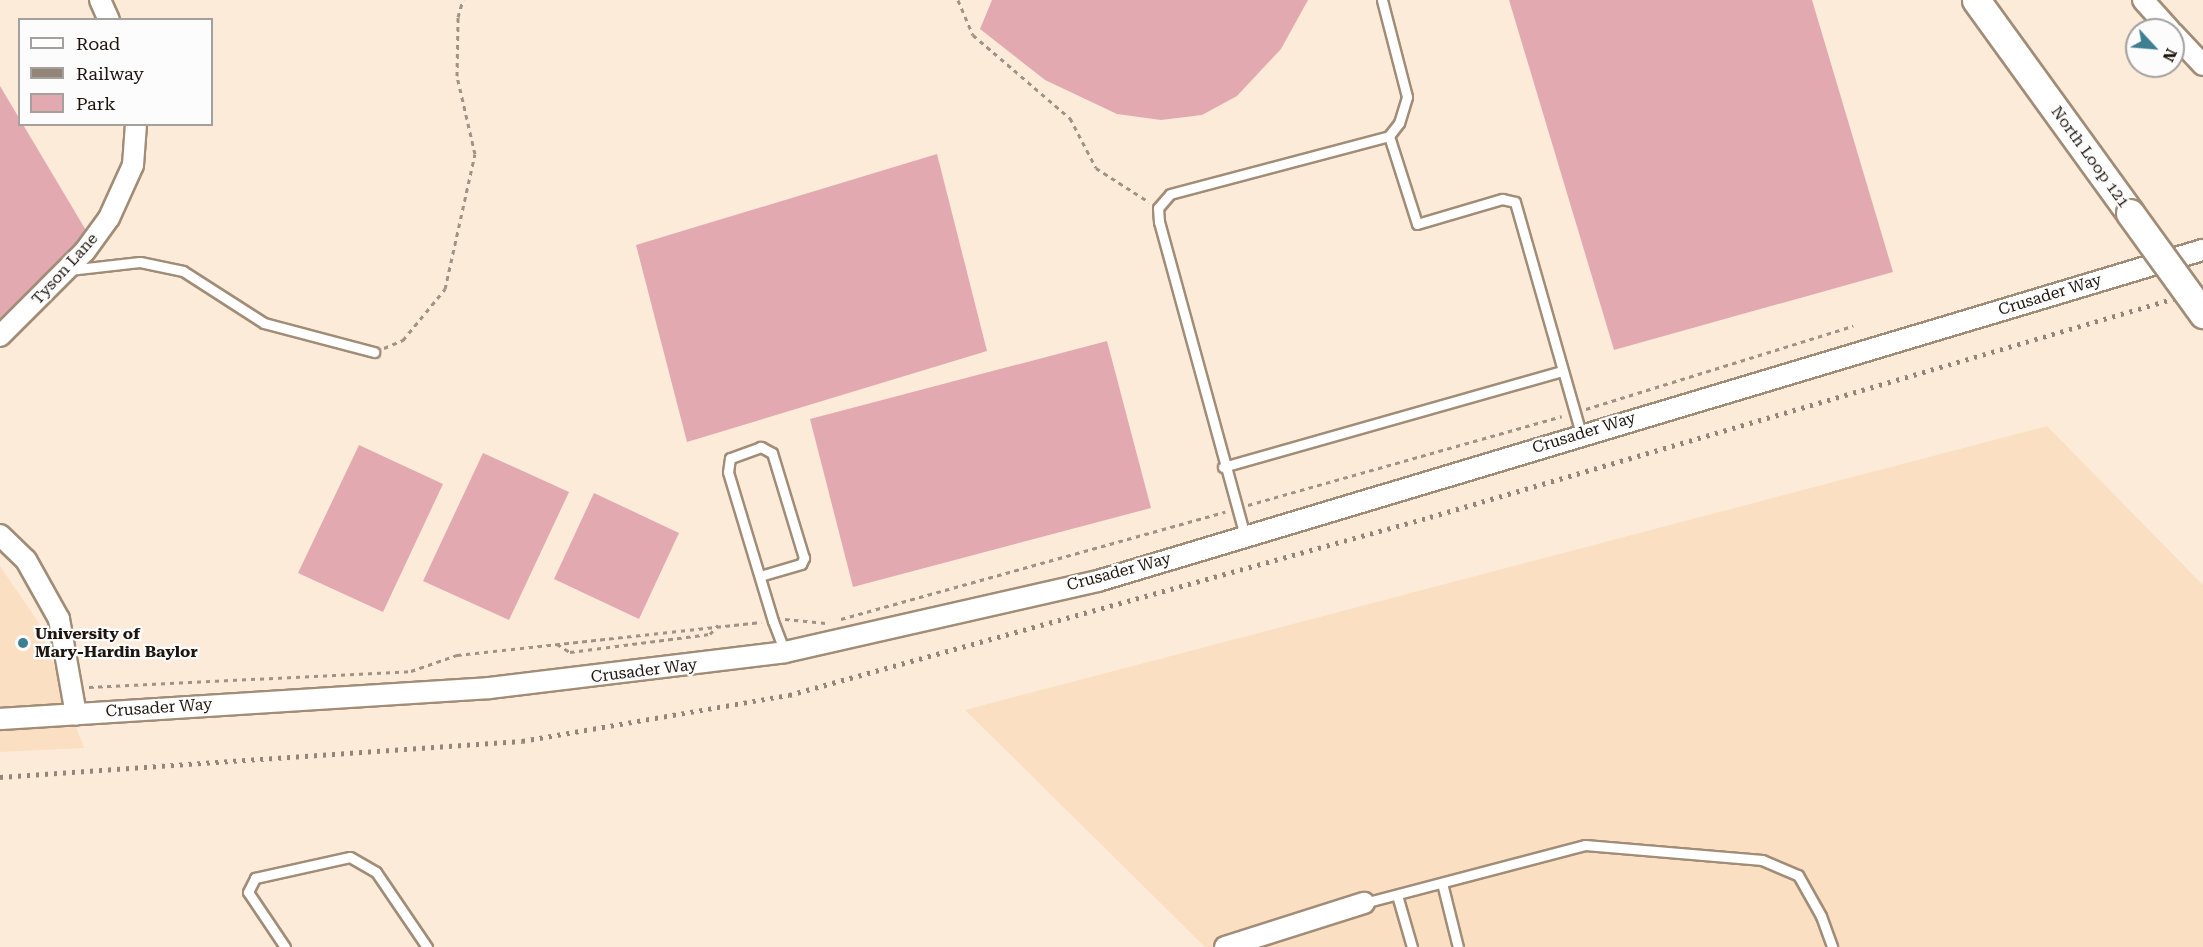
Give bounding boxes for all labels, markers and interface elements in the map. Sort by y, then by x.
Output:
legend [18,18,213,126]
north arrow [2125,18,2185,78]
text: Road [76,33,120,54]
text: N [2159,46,2181,65]
text: Railway [76,63,144,84]
text: Park [76,93,116,114]
street label: North Loop 121 [2047,103,2133,211]
street label: Tyson Lane [28,229,102,309]
street label: Crusader Way [1996,270,2104,320]
street label: Crusader Way [1530,408,1638,458]
street label: Crusader Way [1065,549,1173,595]
place label: University of Mary-Hardin Baylor [35,624,198,662]
marker: University of Mary-Hardin Baylor [16,636,30,650]
street label: Crusader Way [590,655,698,687]
street label: Crusader Way [105,695,213,721]

